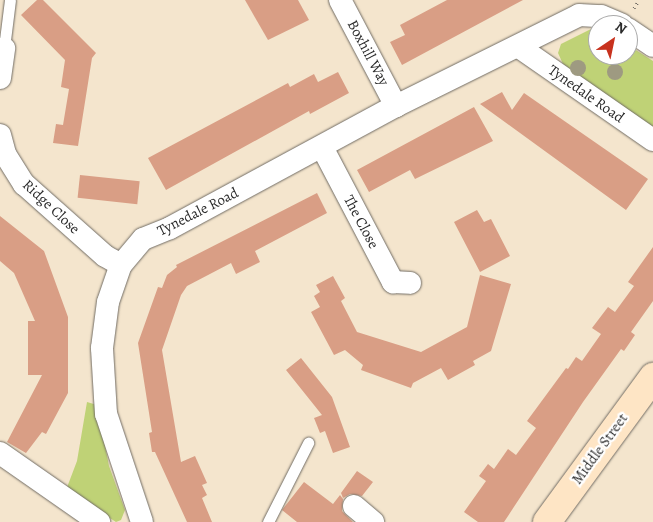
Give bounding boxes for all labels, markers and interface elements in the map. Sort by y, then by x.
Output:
north arrow [588,15,638,65]
street label: Boxhill Way [343,17,393,89]
text: N [612,17,631,39]
street label: Tynedale Road [545,61,627,127]
street label: Ridge Close [19,176,83,238]
street label: Tynedale Road [154,184,242,240]
street label: The Close [339,192,383,252]
street label: Middle Street [568,410,632,488]

